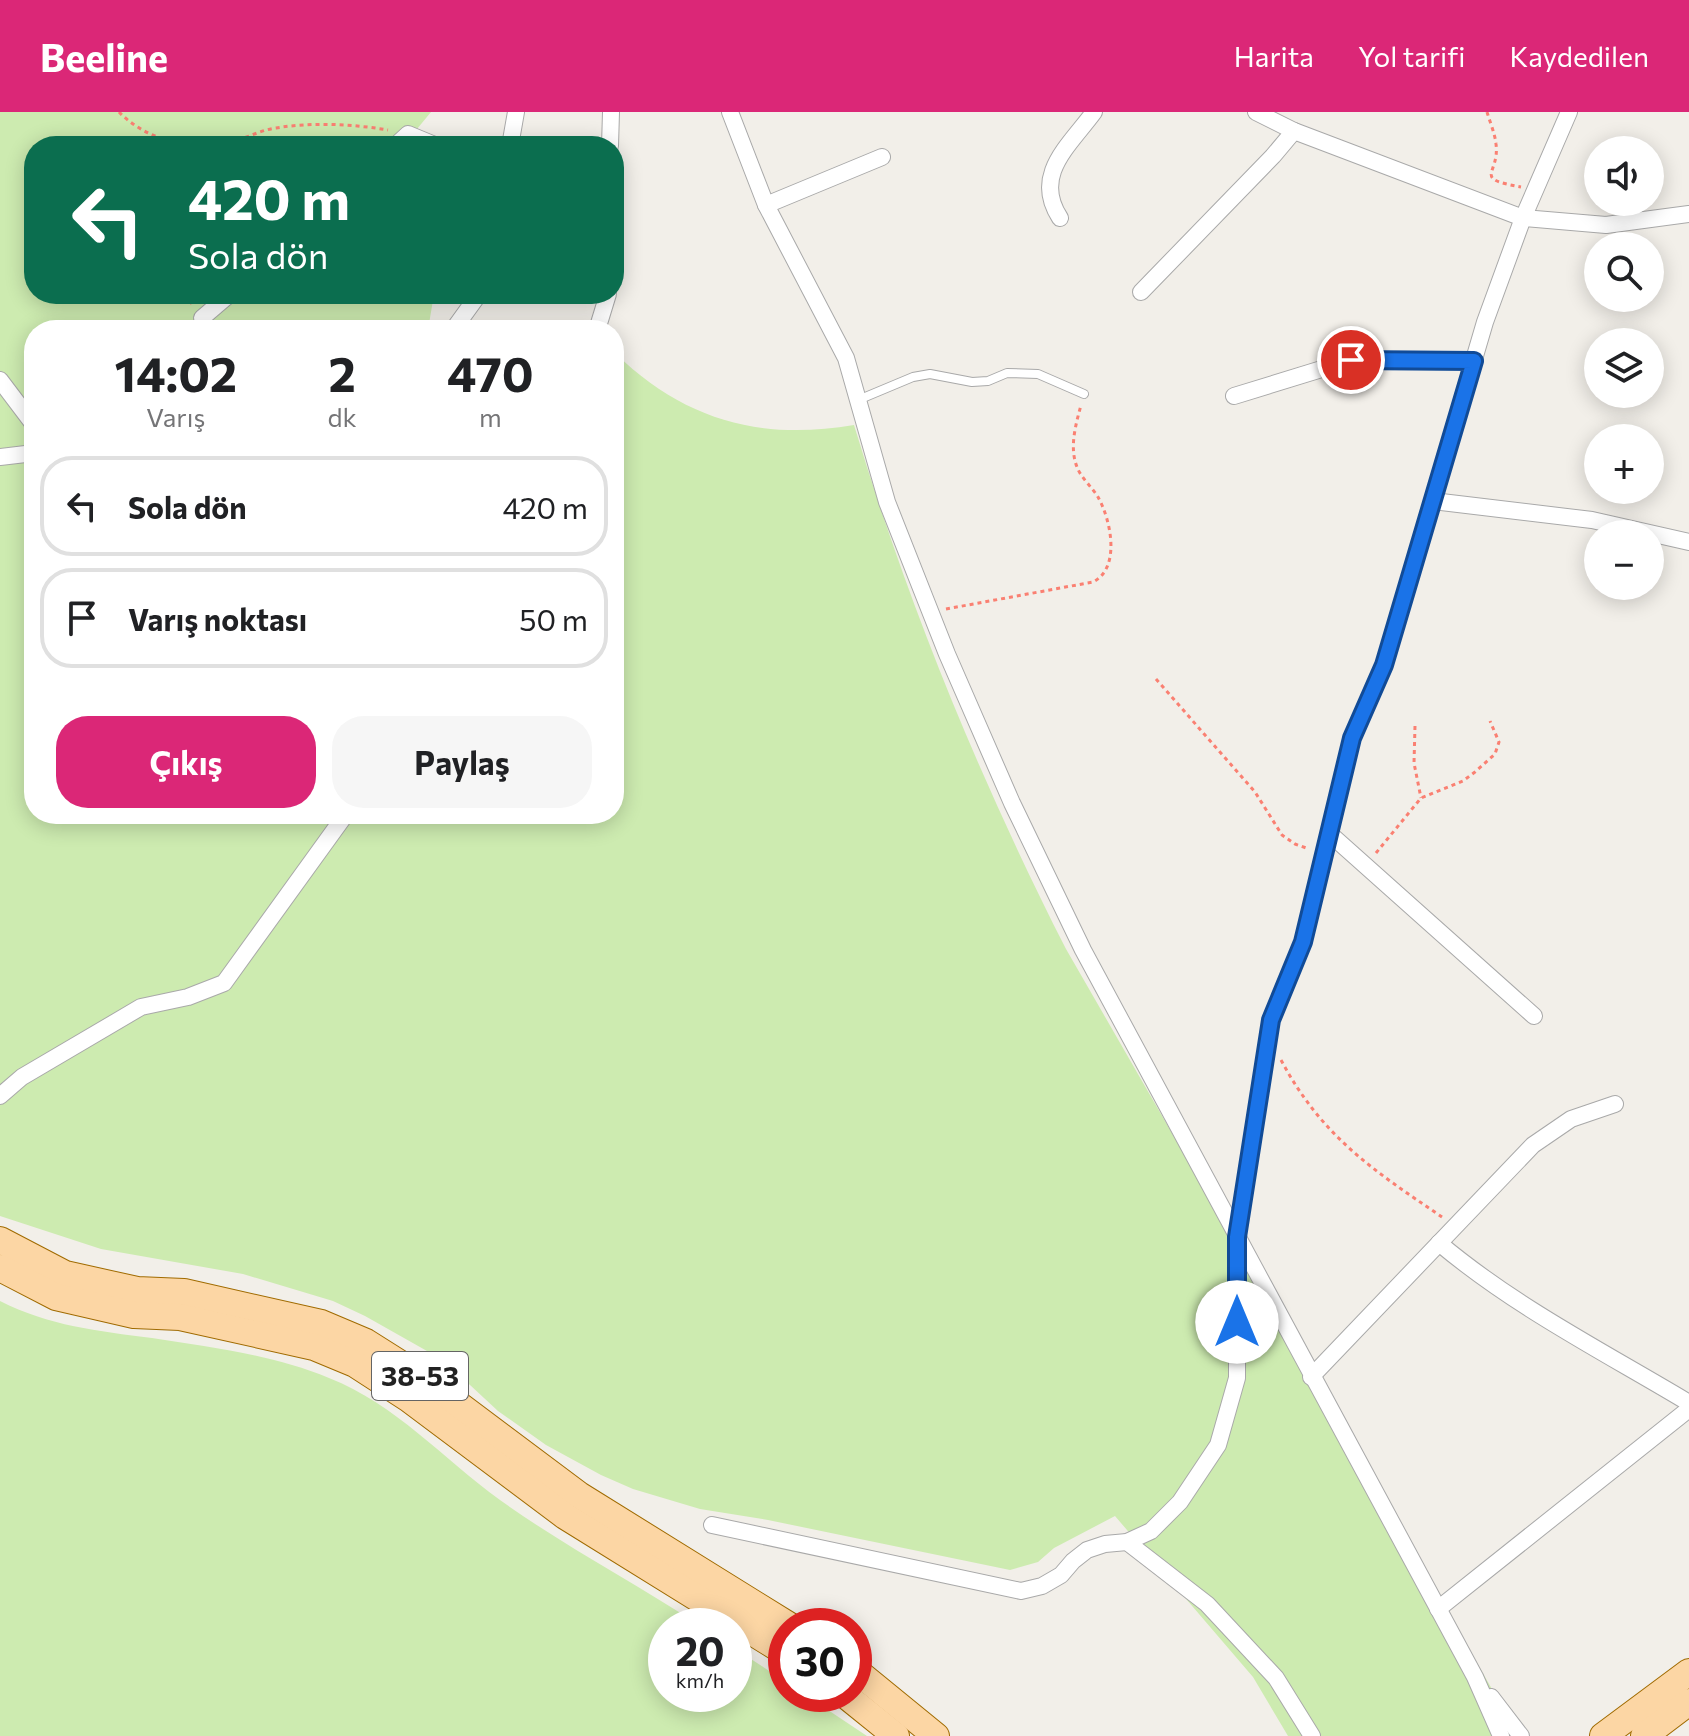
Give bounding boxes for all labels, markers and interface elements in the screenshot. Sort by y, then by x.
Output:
text: Beeline [40,33,168,80]
text: Harita [1234,39,1314,73]
text: Yol tarifi [1358,39,1466,73]
text: Kaydedilen [1510,39,1649,73]
map controls [1584,136,1664,600]
button: sound [1584,136,1664,216]
text: 420 m [188,163,350,232]
icon: left [56,168,160,272]
text: Sola dön [188,232,328,276]
button: search [1584,232,1664,312]
pin [1317,326,1385,394]
button: layers [1584,328,1664,408]
icon: arrive [1329,338,1373,382]
text: 14:02 [114,343,237,402]
text: 2 [328,343,356,402]
text: 470 [447,343,534,402]
text: Varış [146,401,205,432]
text: dk [328,401,357,432]
text: m [479,401,502,432]
button: + [1584,424,1664,504]
icon: left [60,484,104,528]
text: Sola dön [128,488,247,525]
text: 420 m [502,488,588,525]
button: − [1584,520,1664,600]
icon: arrive [60,596,104,640]
text: Varış noktası [128,600,307,637]
text: 50 m [519,600,588,637]
button: Çıkış [56,716,316,808]
button: Paylaş [332,716,592,808]
position arrow [1195,1280,1279,1364]
road number: 38-53 [372,1352,468,1400]
speed limit sign: 30 [768,1608,872,1712]
text: 20 [675,1625,725,1674]
text: km/h [676,1668,724,1692]

